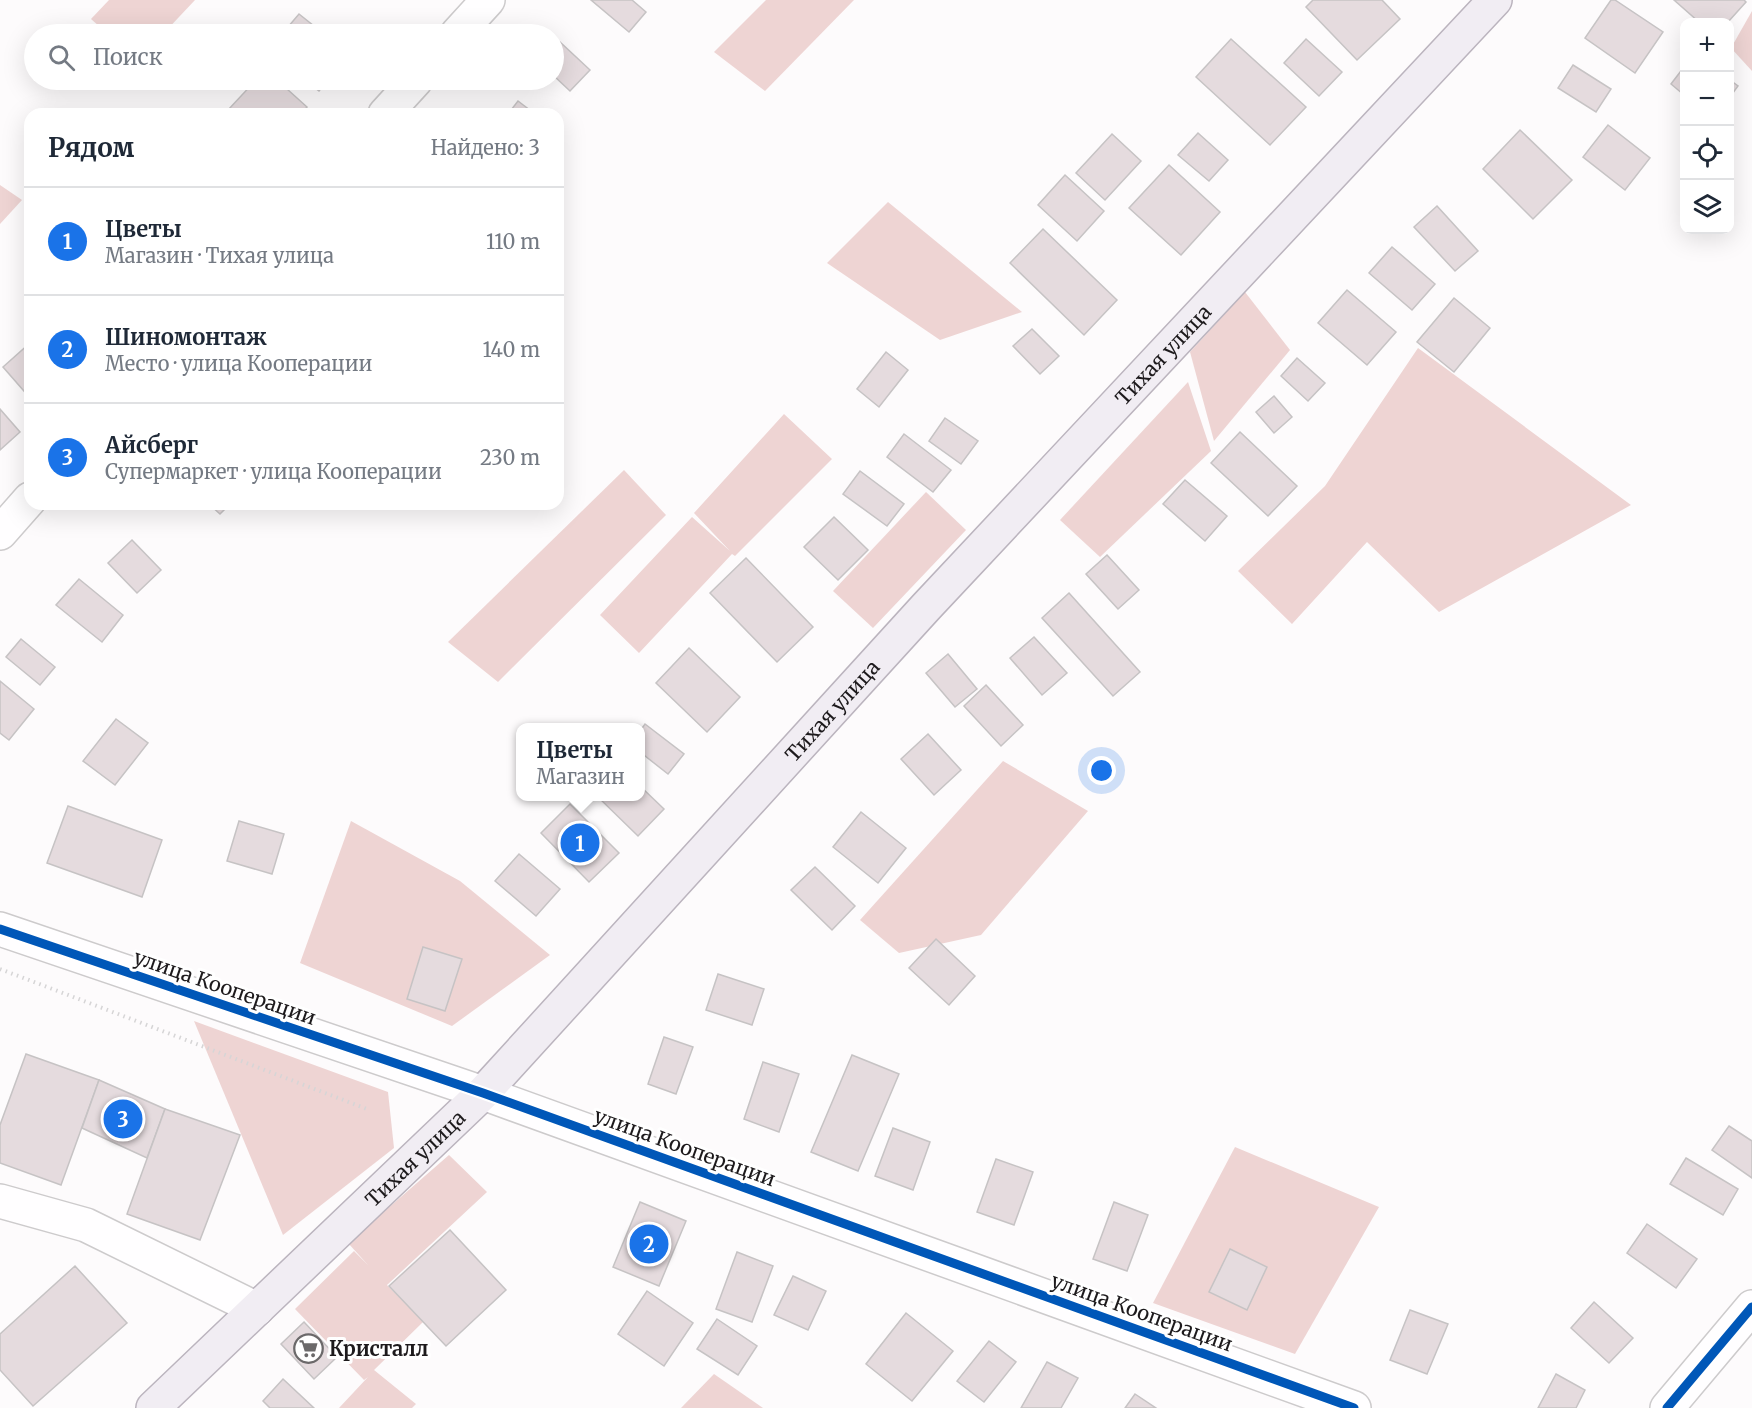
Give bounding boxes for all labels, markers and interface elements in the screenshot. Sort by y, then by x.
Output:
map controls [1680,18,1734,234]
button: + [1680,18,1734,72]
search box [24,24,564,90]
icon: search [45,41,78,74]
text: Поиск [93,43,163,71]
button: − [1680,72,1734,126]
button: locate [1680,126,1734,180]
text: Рядом [48,131,134,164]
text: Найдено: 3 [431,135,540,160]
button: layers [1680,180,1734,234]
text: Цветы [105,215,182,243]
text: 1 [63,229,72,254]
text: 110 m [486,229,540,254]
text: Магазин · Тихая улица [105,243,334,268]
street label: Тихая улица [1110,299,1216,410]
text: Шиномонтаж [105,323,267,351]
text: 2 [62,337,73,362]
text: 140 m [483,337,540,362]
text: Место · улица Кооперации [105,351,372,376]
text: Айсберг [105,431,198,459]
text: 3 [62,445,73,470]
text: 230 m [480,445,540,470]
text: Супермаркет · улица Кооперации [105,459,442,484]
street label: Тихая улица [779,654,885,766]
popup [516,723,645,801]
text: Цветы [536,736,613,764]
your location [1087,756,1116,785]
text: Магазин [536,764,625,789]
pin: 1 [560,820,600,866]
street label: улица Кооперации [131,944,320,1030]
pin: 3 [104,1096,142,1142]
street label: улица Кооперации [591,1103,779,1191]
street label: Тихая улица [360,1104,470,1212]
pin: 2 [630,1222,668,1266]
street label: улица Кооперации [1048,1268,1236,1356]
supermarket icon: Кристалл [292,1332,324,1364]
place label: Кристалл [329,1336,428,1361]

